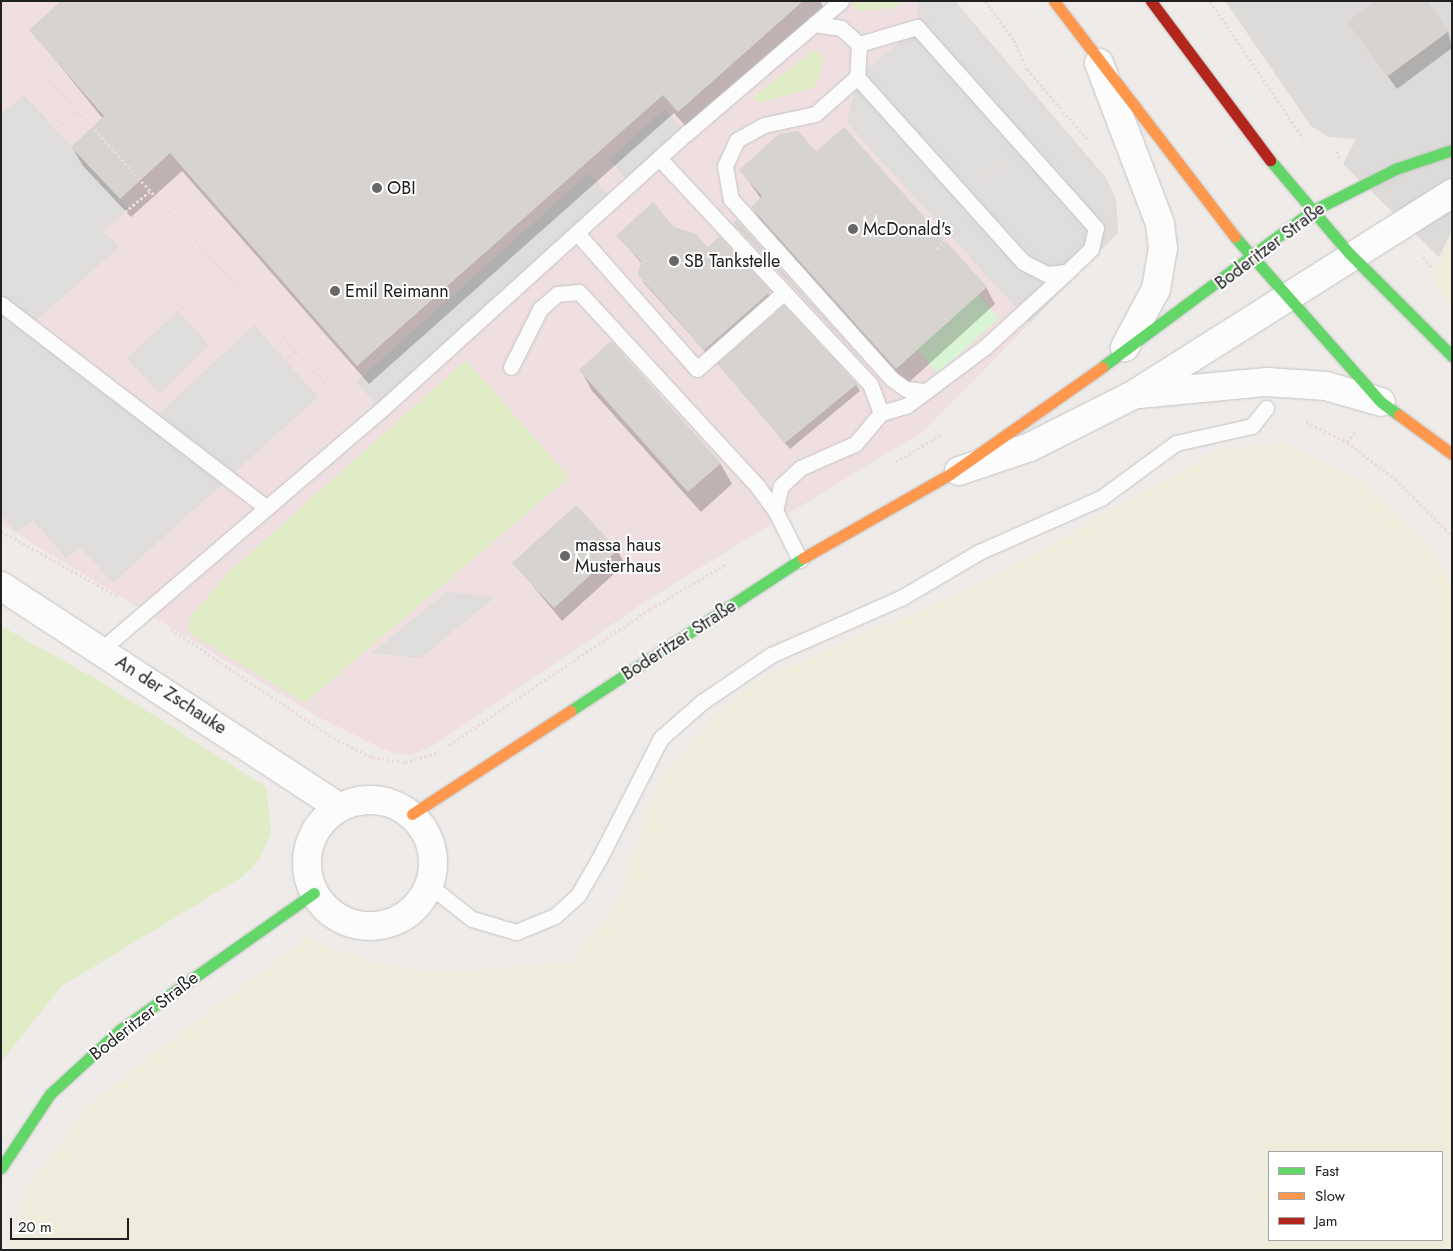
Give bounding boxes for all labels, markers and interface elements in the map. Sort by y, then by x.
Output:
place label: OBI [387,177,416,199]
marker: OBI [371,182,383,194]
street label: Boderitzer Straße [1211,198,1329,294]
place label: McDonald's [863,218,951,240]
marker: McDonald's [847,223,859,235]
place label: SB Tankstelle [684,250,780,272]
marker: SB Tankstelle [668,255,680,267]
place label: Emil Reimann [345,280,449,302]
marker: Emil Reimann [329,285,341,297]
place label: massa haus Musterhaus [575,535,661,578]
marker: massa haus Musterhaus [559,550,571,562]
street label: Boderitzer Straße [618,595,740,685]
street label: An der Zschauke [111,651,231,739]
street label: Boderitzer Straße [85,967,203,1065]
legend [1268,1151,1443,1241]
text: Fast [1315,1160,1339,1182]
text: Slow [1315,1185,1345,1207]
scale bar [12,1208,131,1240]
text: Jam [1315,1210,1338,1232]
text: 20 m [18,1216,52,1238]

